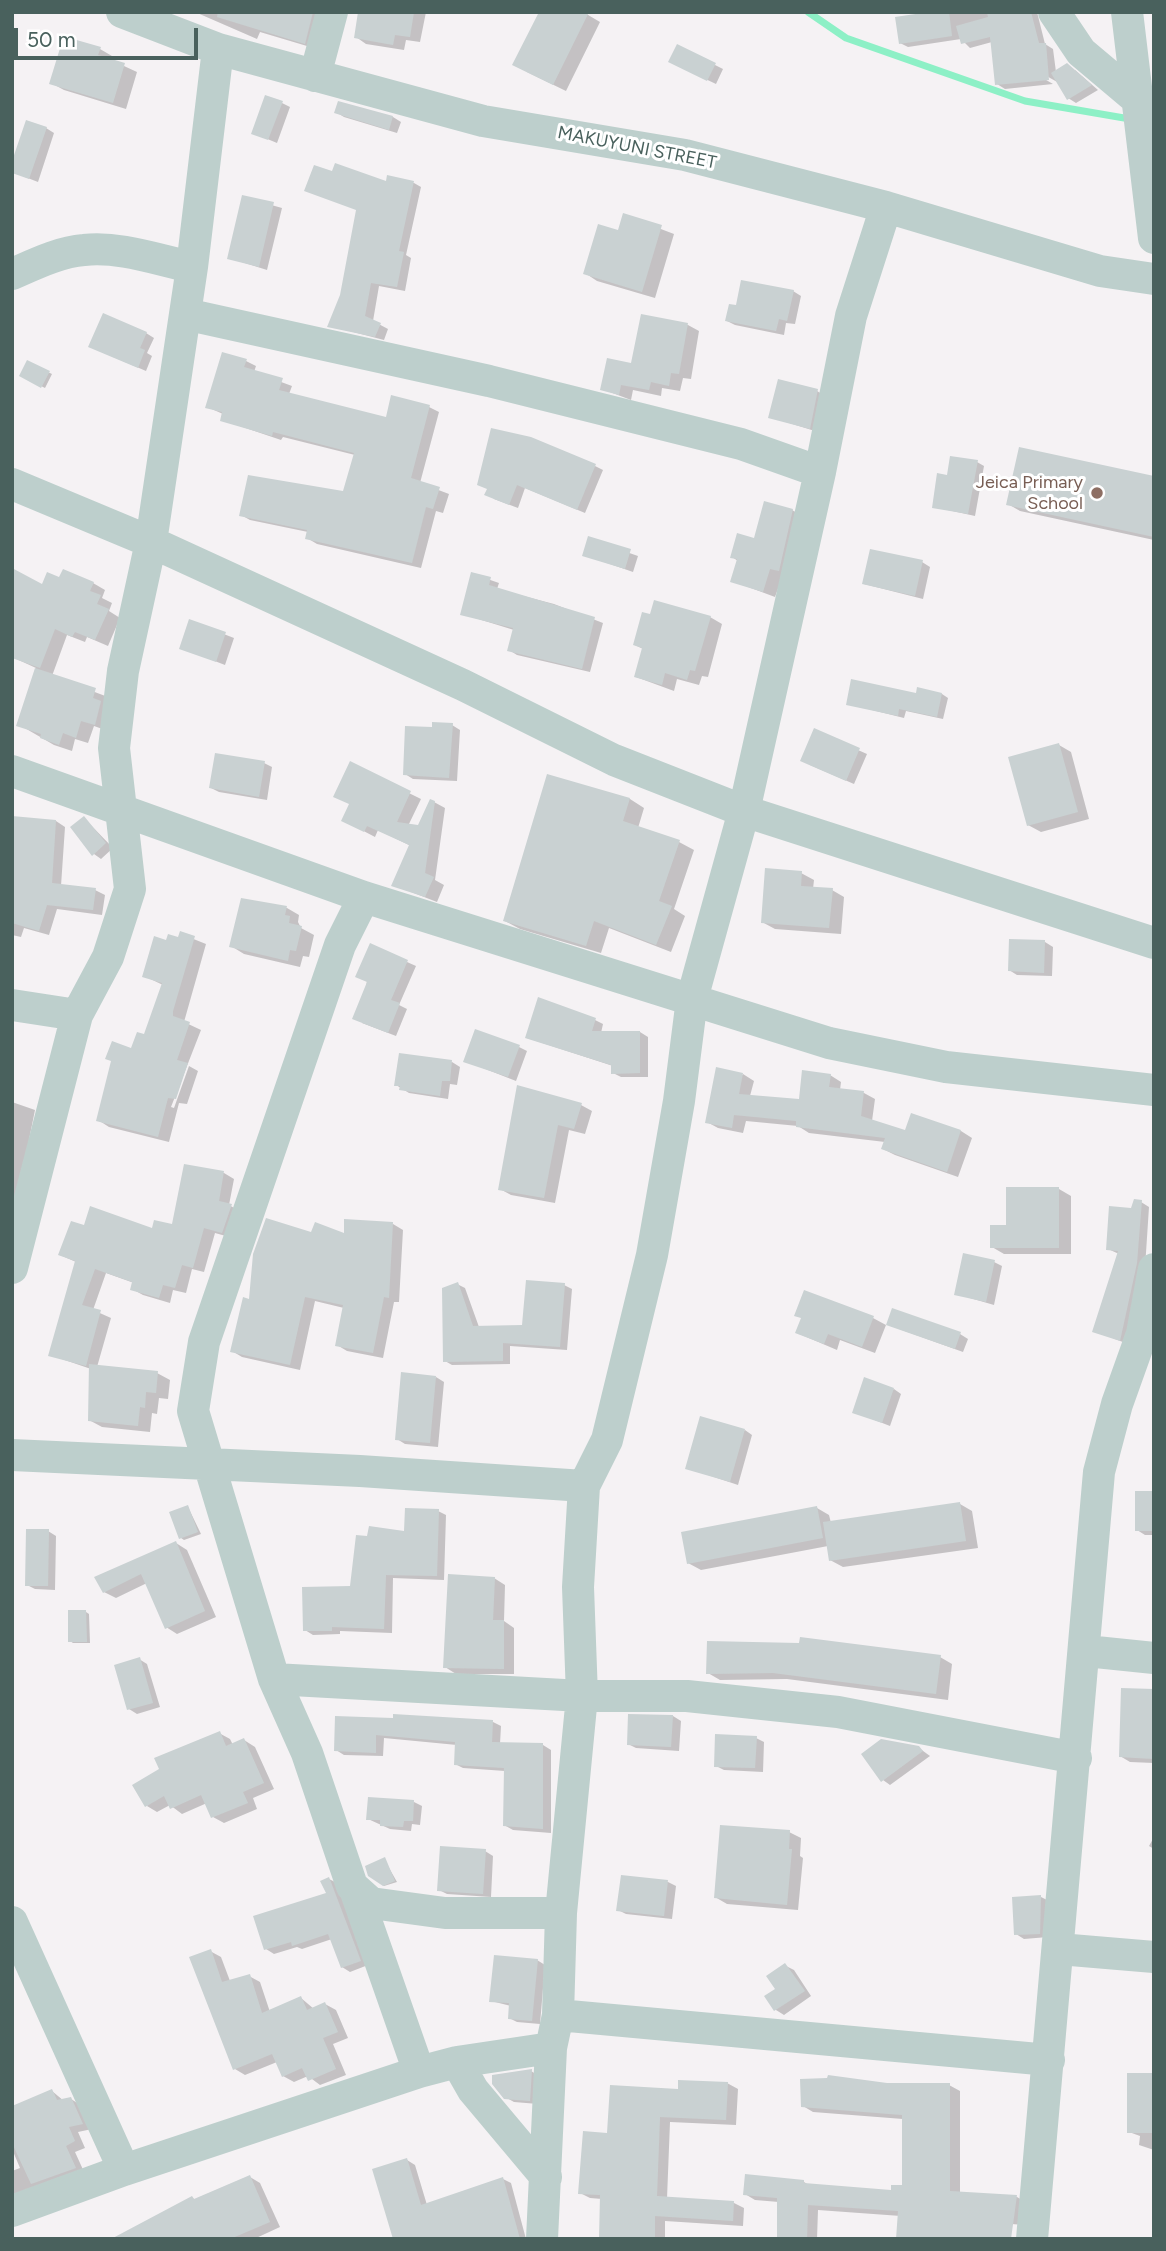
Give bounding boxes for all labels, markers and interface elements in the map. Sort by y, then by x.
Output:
scale bar [18,14,201,58]
text: 50 m [27,27,76,52]
street label: MAKUYUNI STREET [556,122,718,174]
place label: Jeica Primary School [976,472,1083,514]
marker: Jeica Primary School [1089,485,1105,501]

